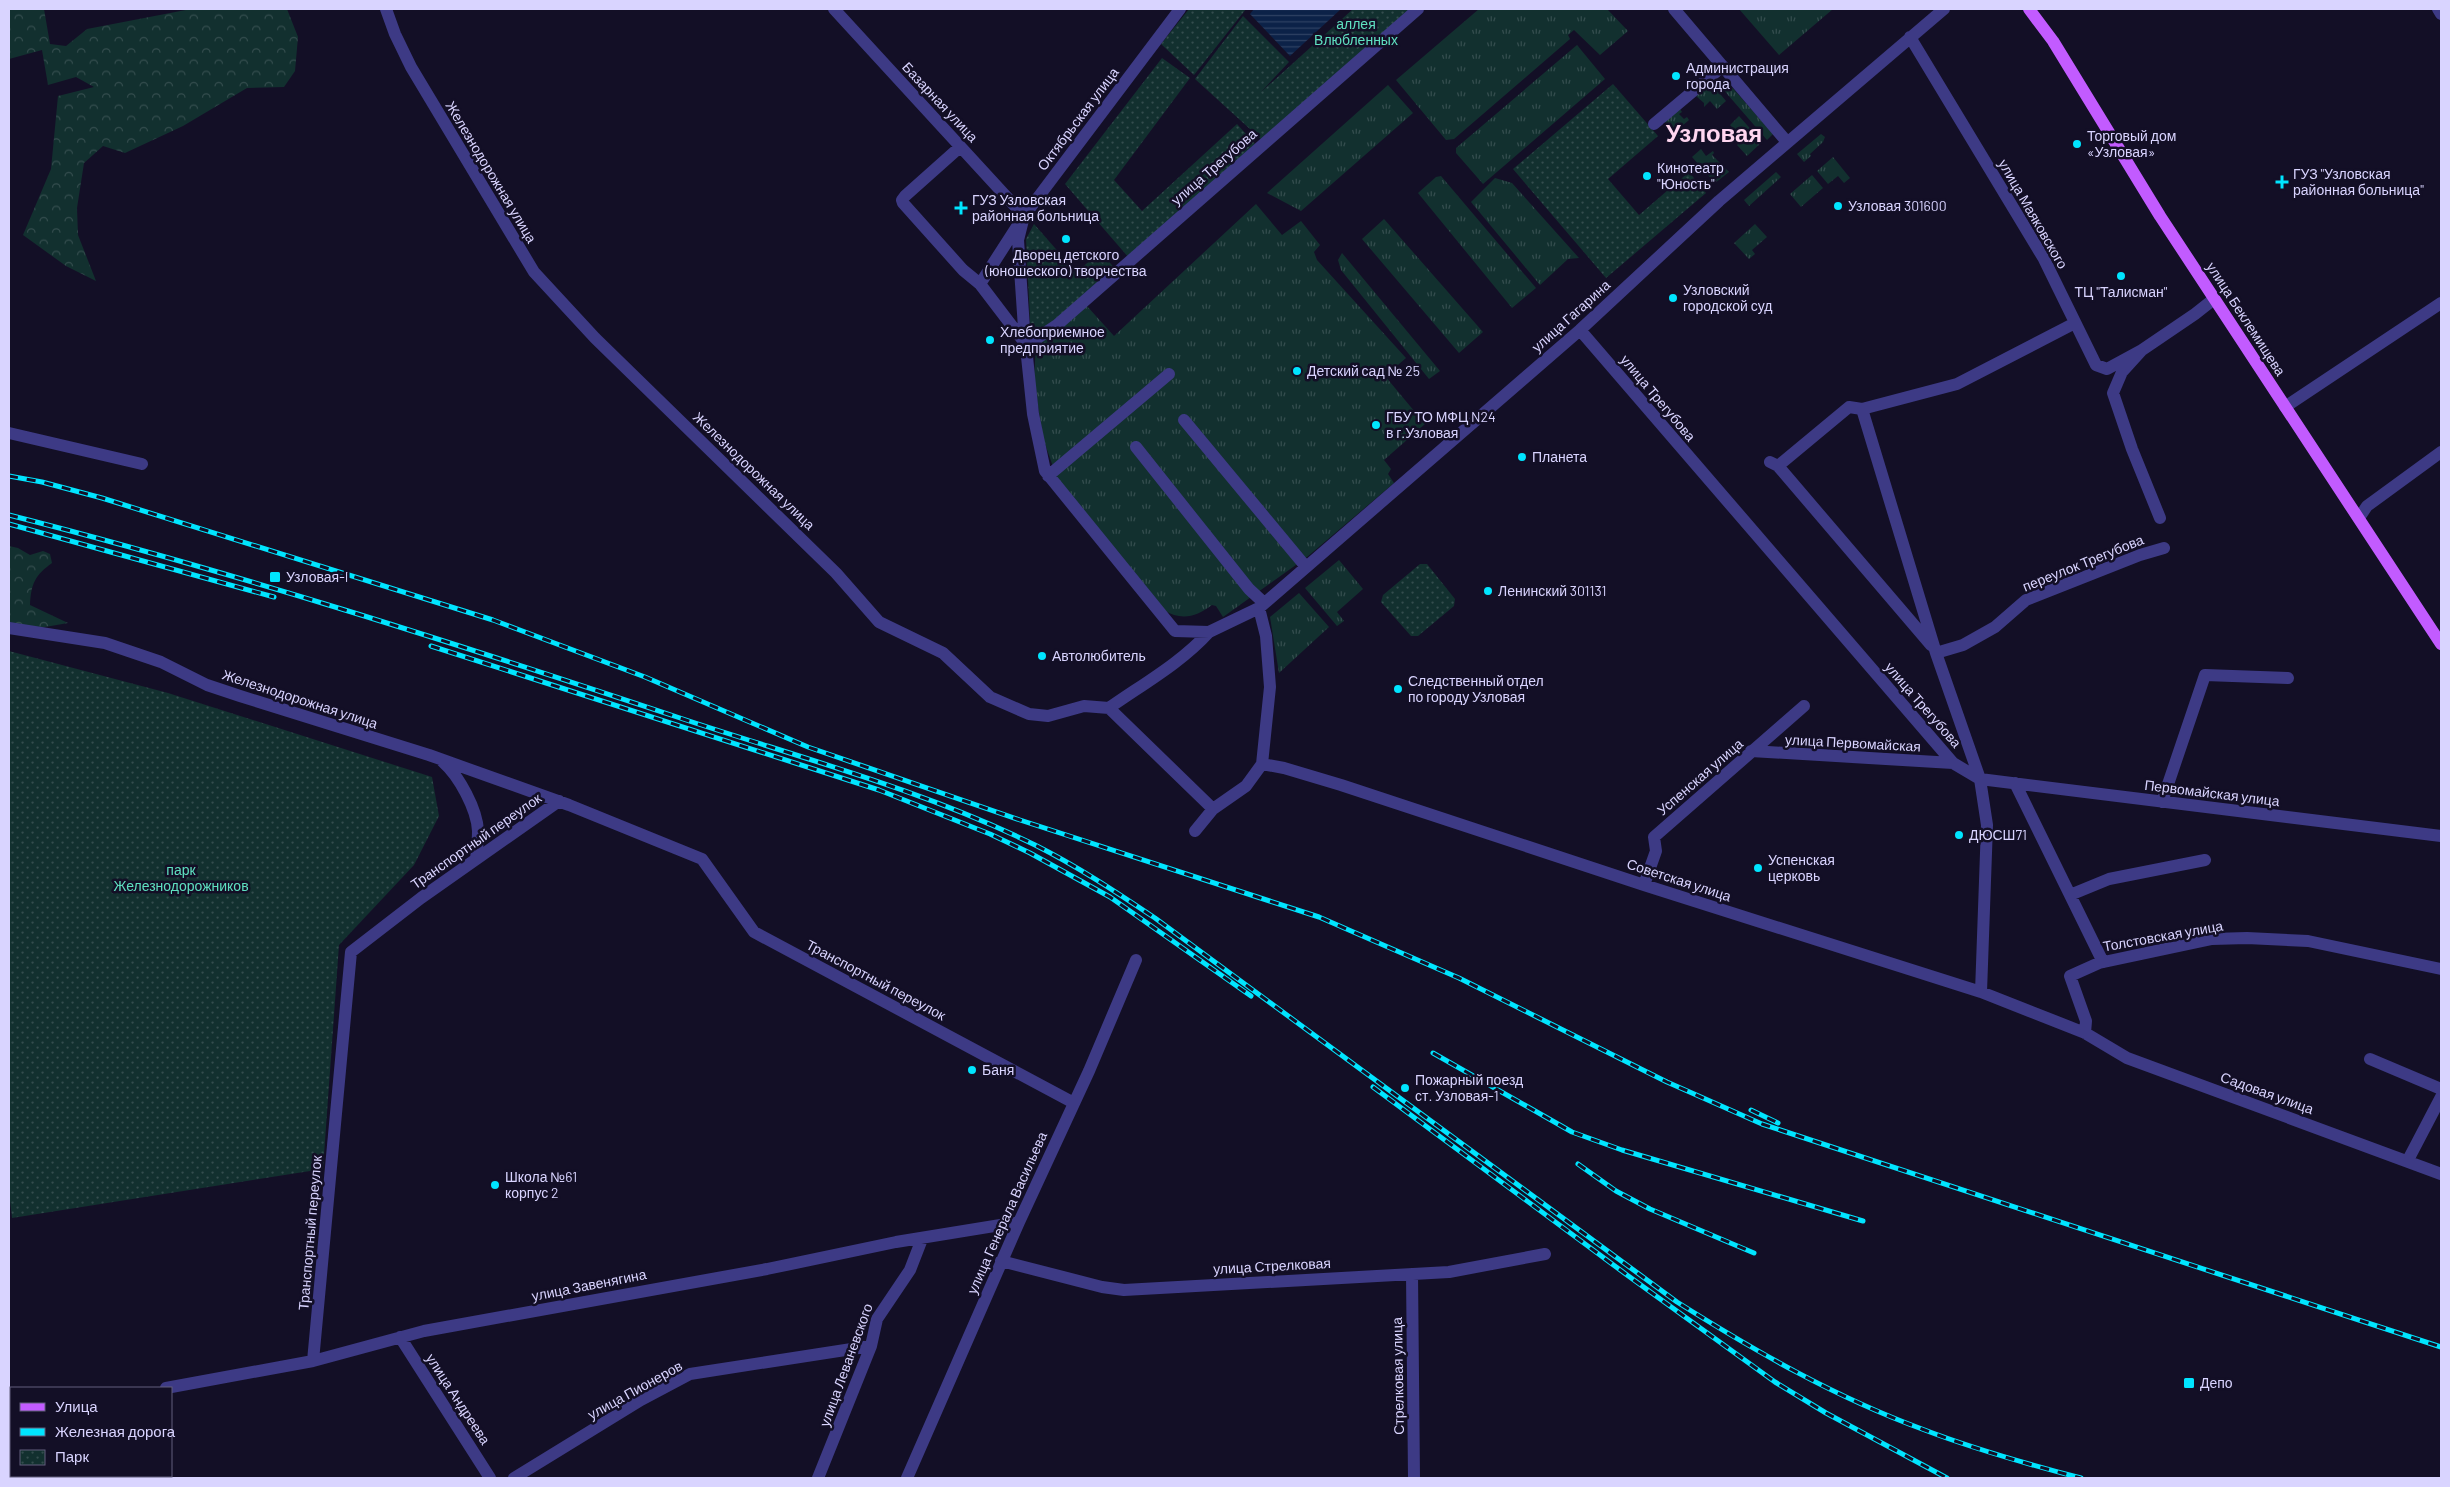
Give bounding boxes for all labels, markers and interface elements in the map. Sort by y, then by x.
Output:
park label: аллея Влюбленных [1314,15,1398,48]
street label: Базарная улица [899,58,982,145]
place label: Администрация города [1686,59,1789,92]
street label: Октябрьская улица [1033,64,1122,173]
marker: Администрация города [1670,70,1682,82]
street label: Железнодорожная улица [442,98,541,246]
district label: Узловая [1666,118,1762,147]
street label: улица Трегубова [1167,125,1260,208]
place label: Торговый дом «Узловая» [2087,127,2176,160]
marker: Торговый дом «Узловая» [2071,138,2083,150]
street label: улица Маяковского [1995,156,2072,272]
place label: Кинотеатр "Юность" [1657,159,1724,192]
place label: ГУЗ "Узловская районная больница" [2293,165,2424,198]
marker: Кинотеатр "Юность" [1641,170,1653,182]
marker: ГУЗ "Узловская районная больница" [2275,175,2289,189]
place label: ГУЗ Узловская районная больница [972,191,1099,224]
place label: Узловая 301600 [1848,197,1947,214]
marker: Узловая 301600 [1832,200,1844,212]
marker: ГУЗ Узловская районная больница [954,201,968,215]
marker: Дворец детского (юношеского) творчества [1060,233,1072,245]
place label: Дворец детского (юношеского) творчества [984,246,1147,279]
street label: улица Беклемищева [2203,259,2290,379]
marker: ТЦ "Талисман" [2115,270,2127,282]
street label: улица Гагарина [1528,276,1614,355]
place label: Узловский городской суд [1683,281,1772,314]
place label: ТЦ "Талисман" [2075,283,2168,300]
marker: Узловский городской суд [1667,292,1679,304]
place label: Хлебоприемное предприятие [1000,323,1105,356]
marker: Хлебоприемное предприятие [984,334,996,346]
street label: улица Трегубова [1617,351,1700,445]
place label: Детский сад № 25 [1307,362,1420,379]
marker: Детский сад № 25 [1291,365,1303,377]
street label: Железнодорожная улица [690,408,819,533]
place label: ГБУ ТО МФЦ N24 в г.Узловая [1386,408,1496,441]
marker: ГБУ ТО МФЦ N24 в г.Узловая [1370,419,1382,431]
place label: Планета [1532,448,1587,465]
marker: Планета [1516,451,1528,463]
street label: переулок Трегубова [2020,530,2146,595]
place label: Узловая-I [286,568,348,585]
marker: Узловая-I [268,570,282,584]
place label: Ленинский 301131 [1498,582,1606,599]
marker: Ленинский 301131 [1482,585,1494,597]
place label: Автолюбитель [1052,647,1146,664]
marker: Автолюбитель [1036,650,1048,662]
street label: улица Трегубова [1882,658,1965,751]
street label: Железнодорожная улица [220,665,380,732]
place label: Следственный отдел по городу Узловая [1408,672,1544,705]
marker: Следственный отдел по городу Узловая [1392,683,1404,695]
street label: улица Первомайская [1785,730,1921,755]
street label: Успенская улица [1653,735,1746,819]
street label: Первомайская улица [2144,776,2281,809]
street label: Транспортный переулок [407,789,545,892]
place label: ДЮСШ71 [1969,826,2027,843]
marker: ДЮСШ71 [1953,829,1965,841]
place label: Успенская церковь [1768,851,1835,884]
street label: Советская улица [1625,855,1734,904]
park label: парк Железнодорожников [113,861,249,894]
marker: Успенская церковь [1752,862,1764,874]
street label: Толстовская улица [2102,917,2224,954]
street label: Транспортный переулок [804,936,950,1024]
place label: Баня [982,1061,1014,1078]
marker: Баня [966,1064,978,1076]
street label: Садовая улица [2218,1068,2316,1117]
place label: Пожарный поезд ст. Узловая-1 [1415,1071,1523,1104]
marker: Пожарный поезд ст. Узловая-1 [1399,1082,1411,1094]
street label: улица Генерала Васильева [963,1129,1050,1297]
street label: Транспортный переулок [294,1154,325,1311]
place label: Школа №61 корпус 2 [505,1168,577,1201]
marker: Школа №61 корпус 2 [489,1179,501,1191]
street label: улица Стрелковая [1213,1254,1331,1277]
street label: улица Завенягина [530,1265,648,1304]
street label: улица Леваневского [815,1301,876,1429]
street label: Стрелковая улица [1388,1317,1407,1435]
street label: улица Андреева [423,1350,494,1448]
street label: улица Пионеров [585,1357,685,1423]
place label: Депо [2200,1374,2233,1391]
marker: Депо [2182,1376,2196,1390]
legend [10,1387,172,1477]
text: Улица [55,1397,98,1415]
text: Железная дорога [55,1422,176,1440]
text: Парк [55,1447,89,1465]

